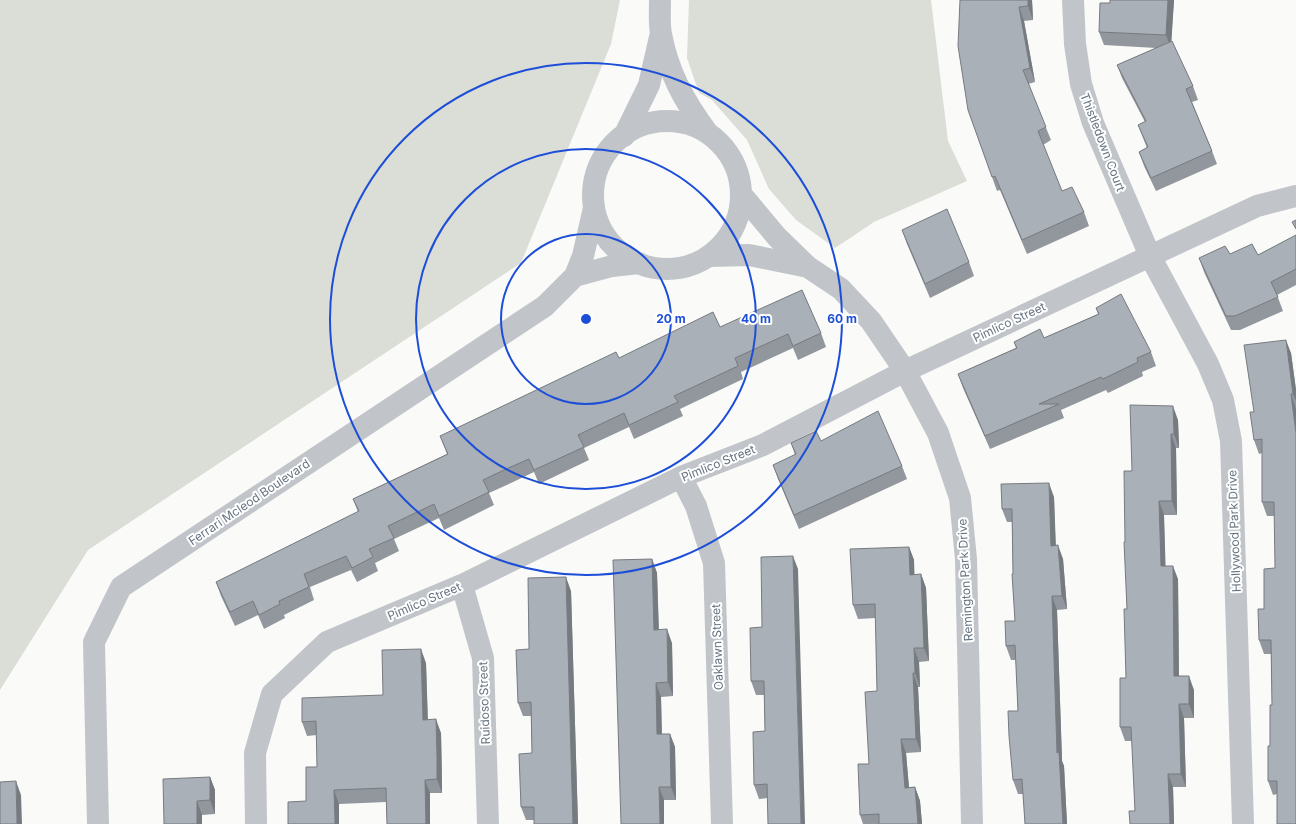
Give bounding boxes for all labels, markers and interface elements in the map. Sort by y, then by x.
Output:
street label: Thistledown Court [1077,91,1129,193]
street label: Pimlico Street [970,299,1048,345]
text: 20 m [656,311,686,326]
text: 40 m [741,311,771,326]
text: 60 m [827,311,857,326]
centre of rings [579,312,593,326]
street label: Pimlico Street [679,441,757,485]
street label: Ferrari Mcleod Boulevard [186,456,312,548]
street label: Hollywood Park Drive [1224,470,1244,592]
street label: Remington Park Drive [954,518,976,642]
street label: Pimlico Street [385,579,463,623]
street label: Oaklawn Street [708,604,726,690]
street label: Ruidoso Street [475,661,493,745]

